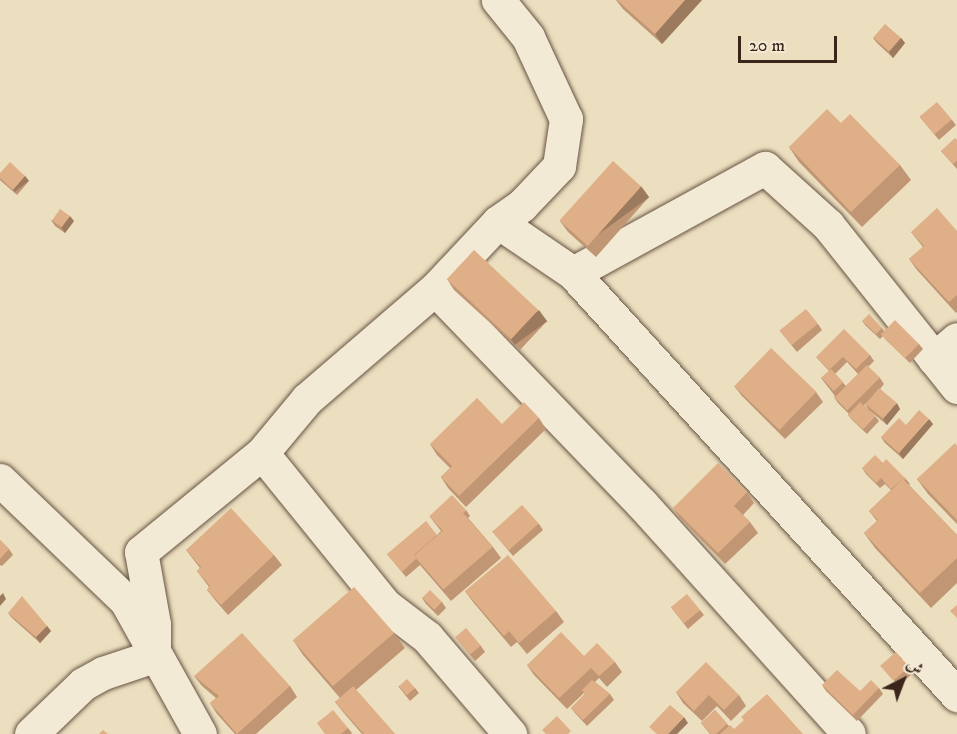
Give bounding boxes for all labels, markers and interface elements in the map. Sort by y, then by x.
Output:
scale bar [741,24,840,62]
text: 20 m [749,35,785,57]
north arrow [873,650,933,710]
text: ش [902,654,928,679]

